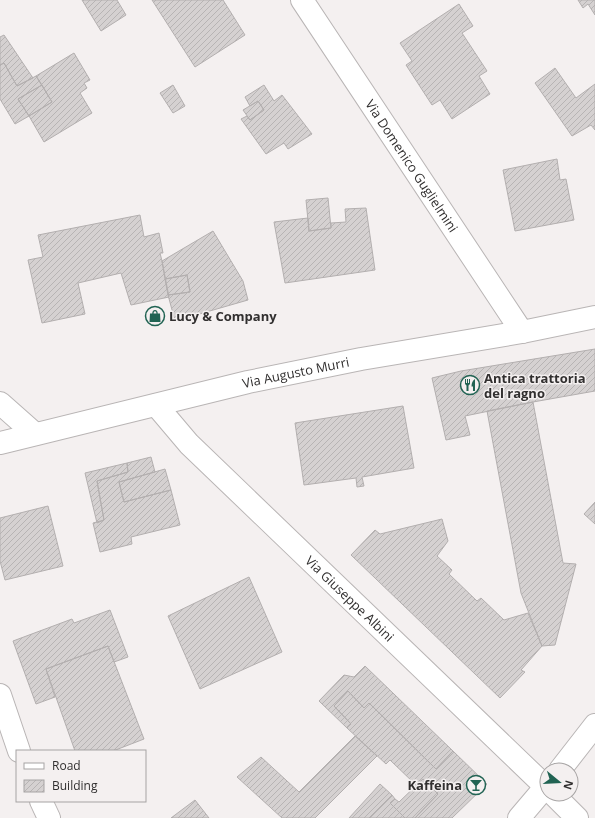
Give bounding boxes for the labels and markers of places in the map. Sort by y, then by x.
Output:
shop icon: Lucy & Company [144,305,166,327]
place label: Lucy & Company [169,307,277,325]
place label: Antica trattoria del ragno [484,369,586,402]
restaurant icon: Antica trattoria del ragno [459,374,481,396]
bar icon: Kaffeina [465,774,487,796]
place label: Kaffeina [407,776,462,794]

